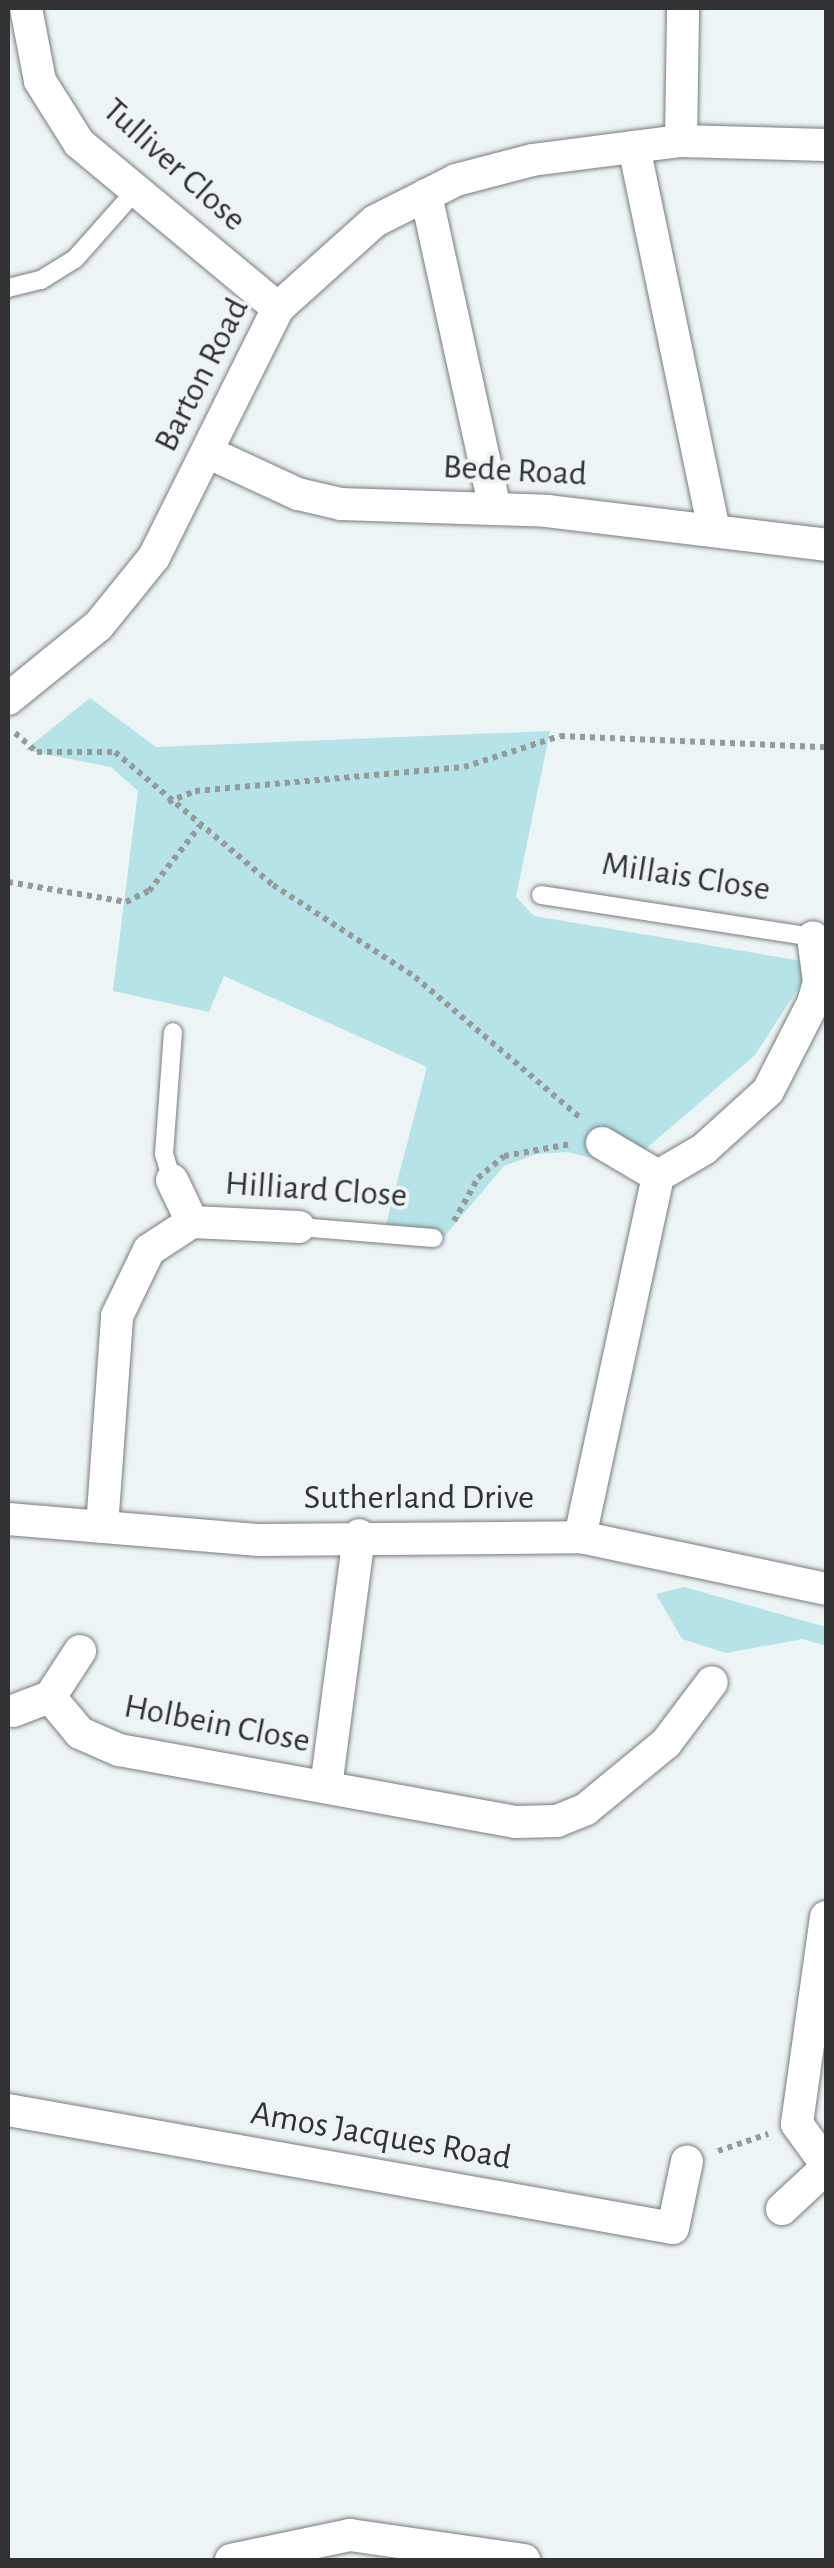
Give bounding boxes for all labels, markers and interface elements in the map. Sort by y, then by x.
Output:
street label: Tulliver Close [94,90,254,240]
street label: Barton Road [145,291,259,459]
street label: Bede Road [442,446,588,496]
street label: Millais Close [599,843,773,911]
street label: Hilliard Close [224,1163,408,1217]
street label: Sutherland Drive [304,1477,534,1519]
street label: Holbein Close [120,1685,314,1763]
street label: Amos Jacques Road [248,2092,514,2180]

